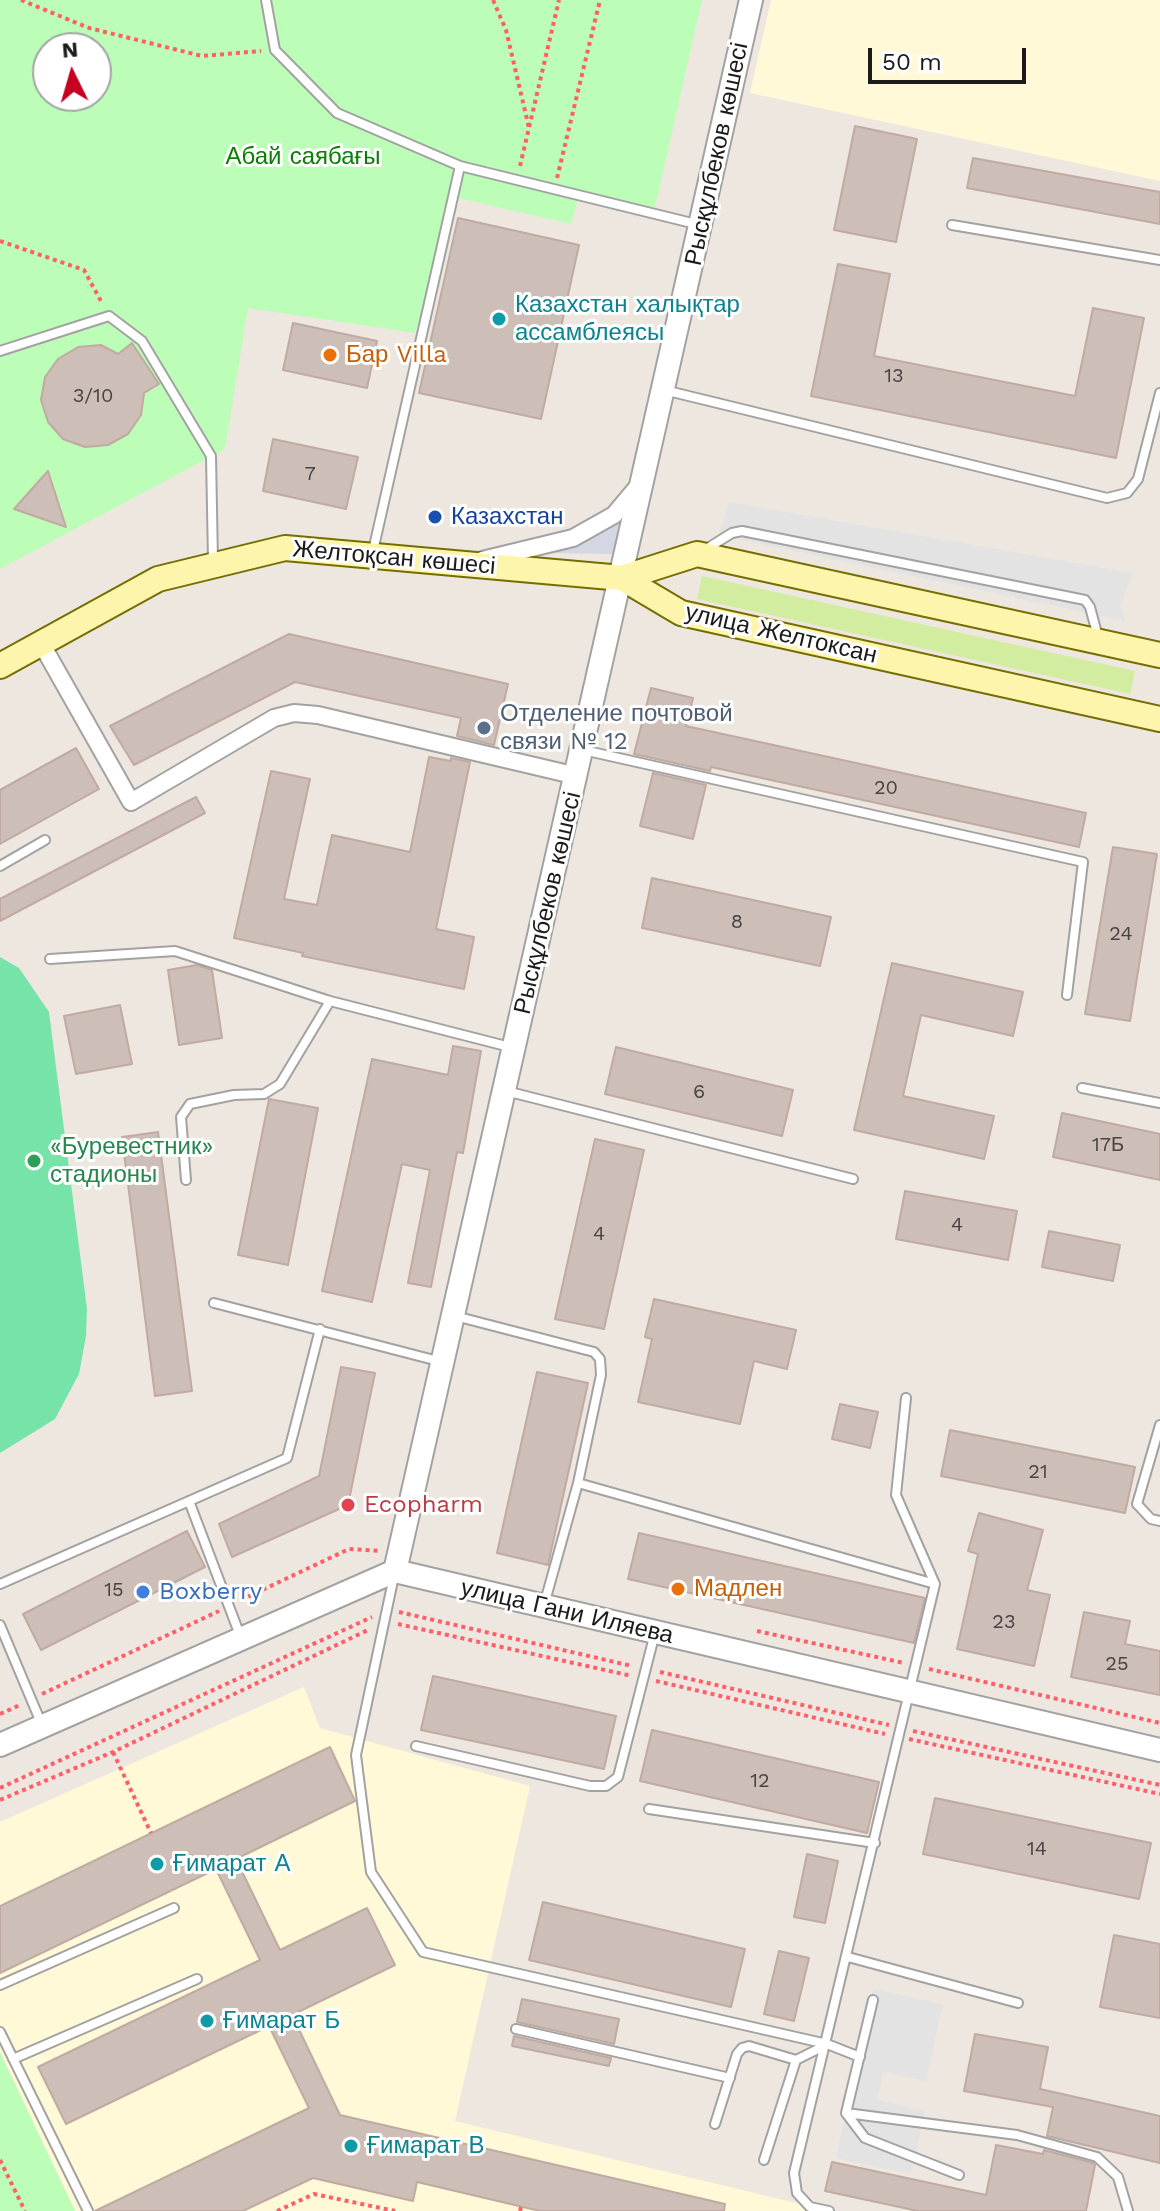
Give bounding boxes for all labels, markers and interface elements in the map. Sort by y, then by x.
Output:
north arrow [32,32,112,112]
scale bar [872,32,1030,82]
text: N [61,36,79,63]
street label: Рысқұлбеков көшесі [679,40,755,268]
text: 50 m [882,48,942,76]
park label: Абай саябағы [225,143,381,171]
place label: Казахстан халықтар ассамблеясы [515,291,740,347]
marker: Казахстан халықтар ассамблеясы [490,310,508,328]
place label: Бар Villa [346,341,447,369]
marker: Бар Villa [321,346,339,364]
house number: 13 [884,364,904,388]
house number: 3/10 [73,384,113,408]
house number: 7 [304,462,316,486]
place label: Казахстан [451,503,563,531]
marker: Казахстан [426,508,444,526]
street label: Желтоқсан көшесі [291,535,497,581]
street label: улица Желтоксан [682,598,880,670]
place label: Отделение почтовой связи № 12 [500,700,733,756]
marker: Отделение почтовой связи № 12 [475,719,493,737]
house number: 20 [874,776,898,800]
street label: Рысқұлбеков көшесі [508,789,588,1017]
house number: 8 [731,910,743,934]
house number: 24 [1109,922,1133,946]
house number: 6 [693,1080,705,1104]
place label: «Буревестник» стадионы [50,1133,213,1189]
house number: 17Б [1092,1133,1124,1157]
marker: «Буревестник» стадионы [25,1152,43,1170]
house number: 4 [951,1213,963,1237]
house number: 4 [593,1222,605,1246]
house number: 21 [1028,1460,1048,1484]
place label: Ecopharm [364,1491,483,1519]
marker: Ecopharm [339,1496,357,1514]
street label: улица Гани Иляева [458,1574,676,1650]
place label: Мадлен [694,1575,782,1603]
house number: 15 [104,1578,124,1602]
place label: Boxberry [159,1578,262,1606]
marker: Мадлен [669,1580,687,1598]
marker: Boxberry [134,1583,152,1601]
house number: 23 [992,1610,1016,1634]
house number: 25 [1105,1652,1129,1676]
house number: 12 [750,1769,770,1793]
house number: 14 [1027,1837,1047,1861]
place label: Ғимарат А [173,1850,291,1878]
marker: Ғимарат А [148,1855,166,1873]
place label: Ғимарат Б [223,2007,340,2035]
marker: Ғимарат Б [198,2012,216,2030]
place label: Ғимарат В [367,2132,485,2160]
marker: Ғимарат В [342,2137,360,2155]

